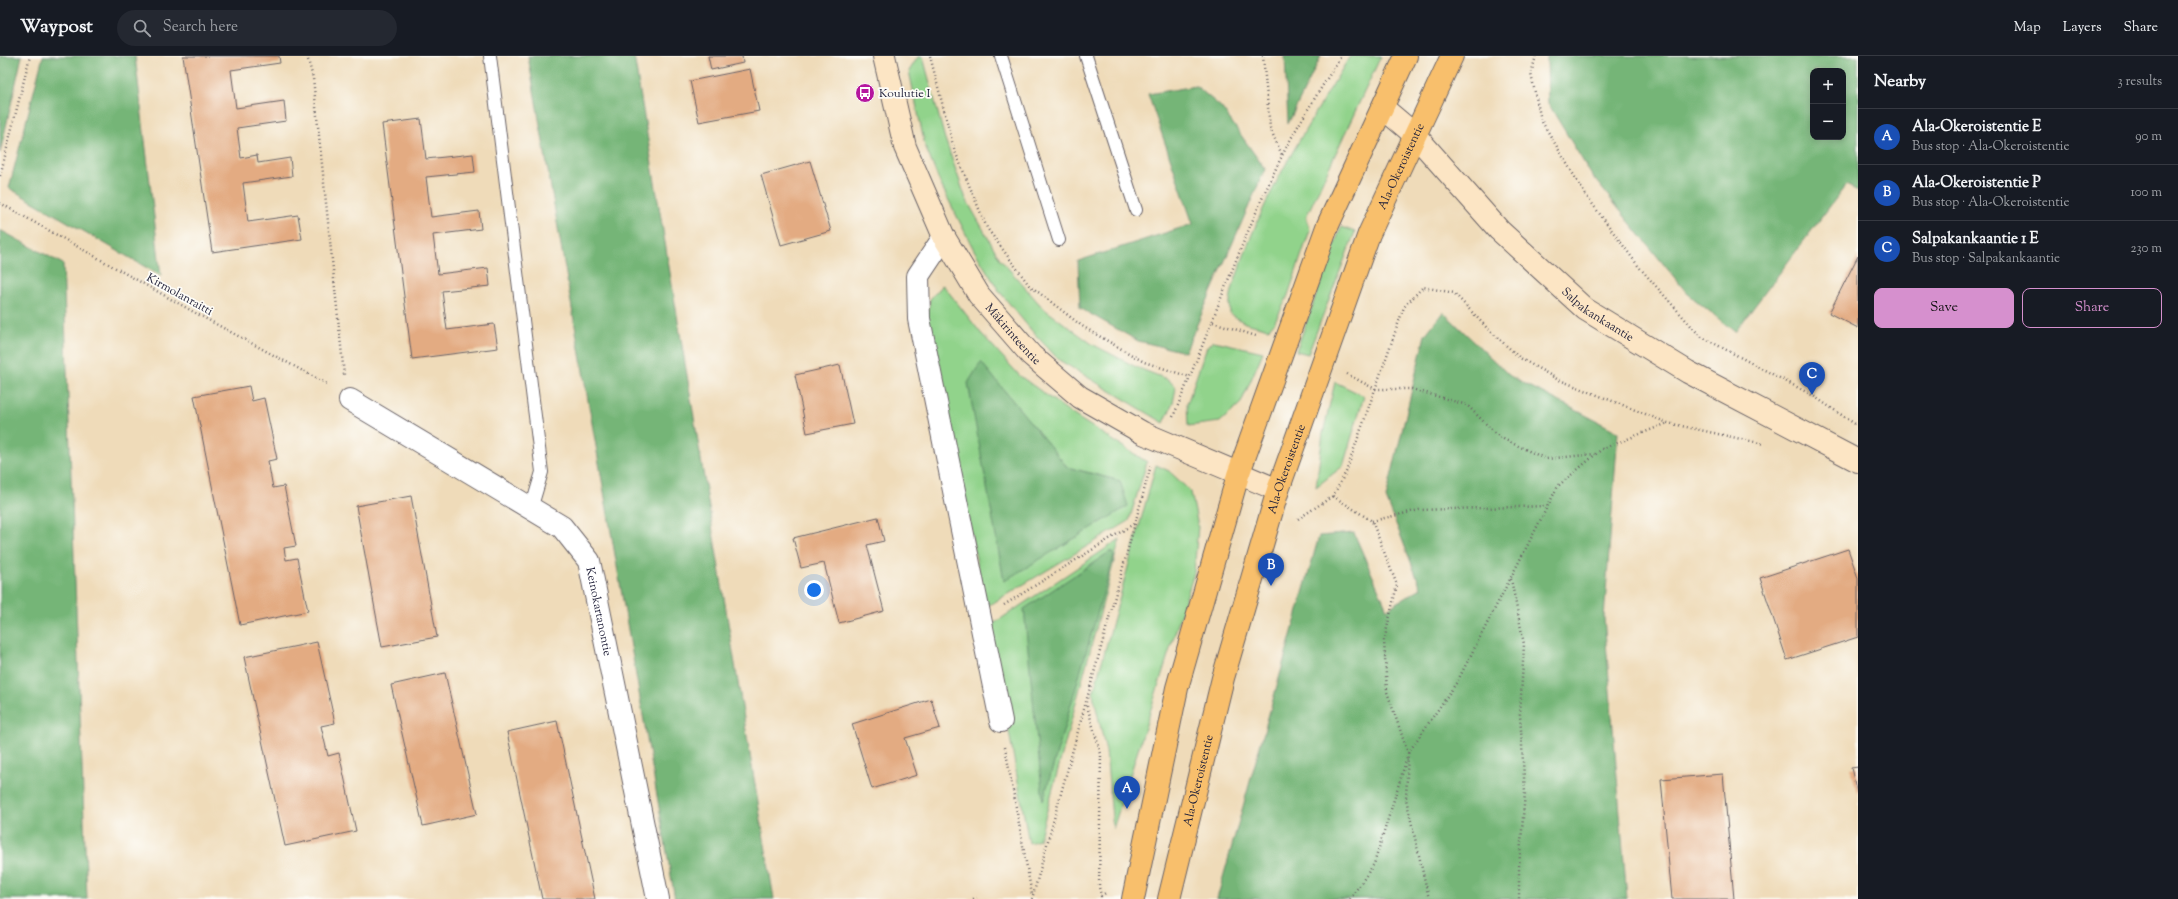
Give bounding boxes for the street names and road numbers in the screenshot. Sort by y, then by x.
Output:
street label: Ala-Okeroistentie [1374,120,1430,213]
street label: Kirmolanraitti [143,269,217,321]
street label: Salpakankaantie [1557,284,1637,347]
street label: Mäkirinteentie [980,300,1045,370]
street label: Ala-Okeroistentie [1264,421,1311,516]
street label: Keinokartanontie [580,566,616,658]
street label: Ala-Okeroistentie [1179,733,1219,828]

